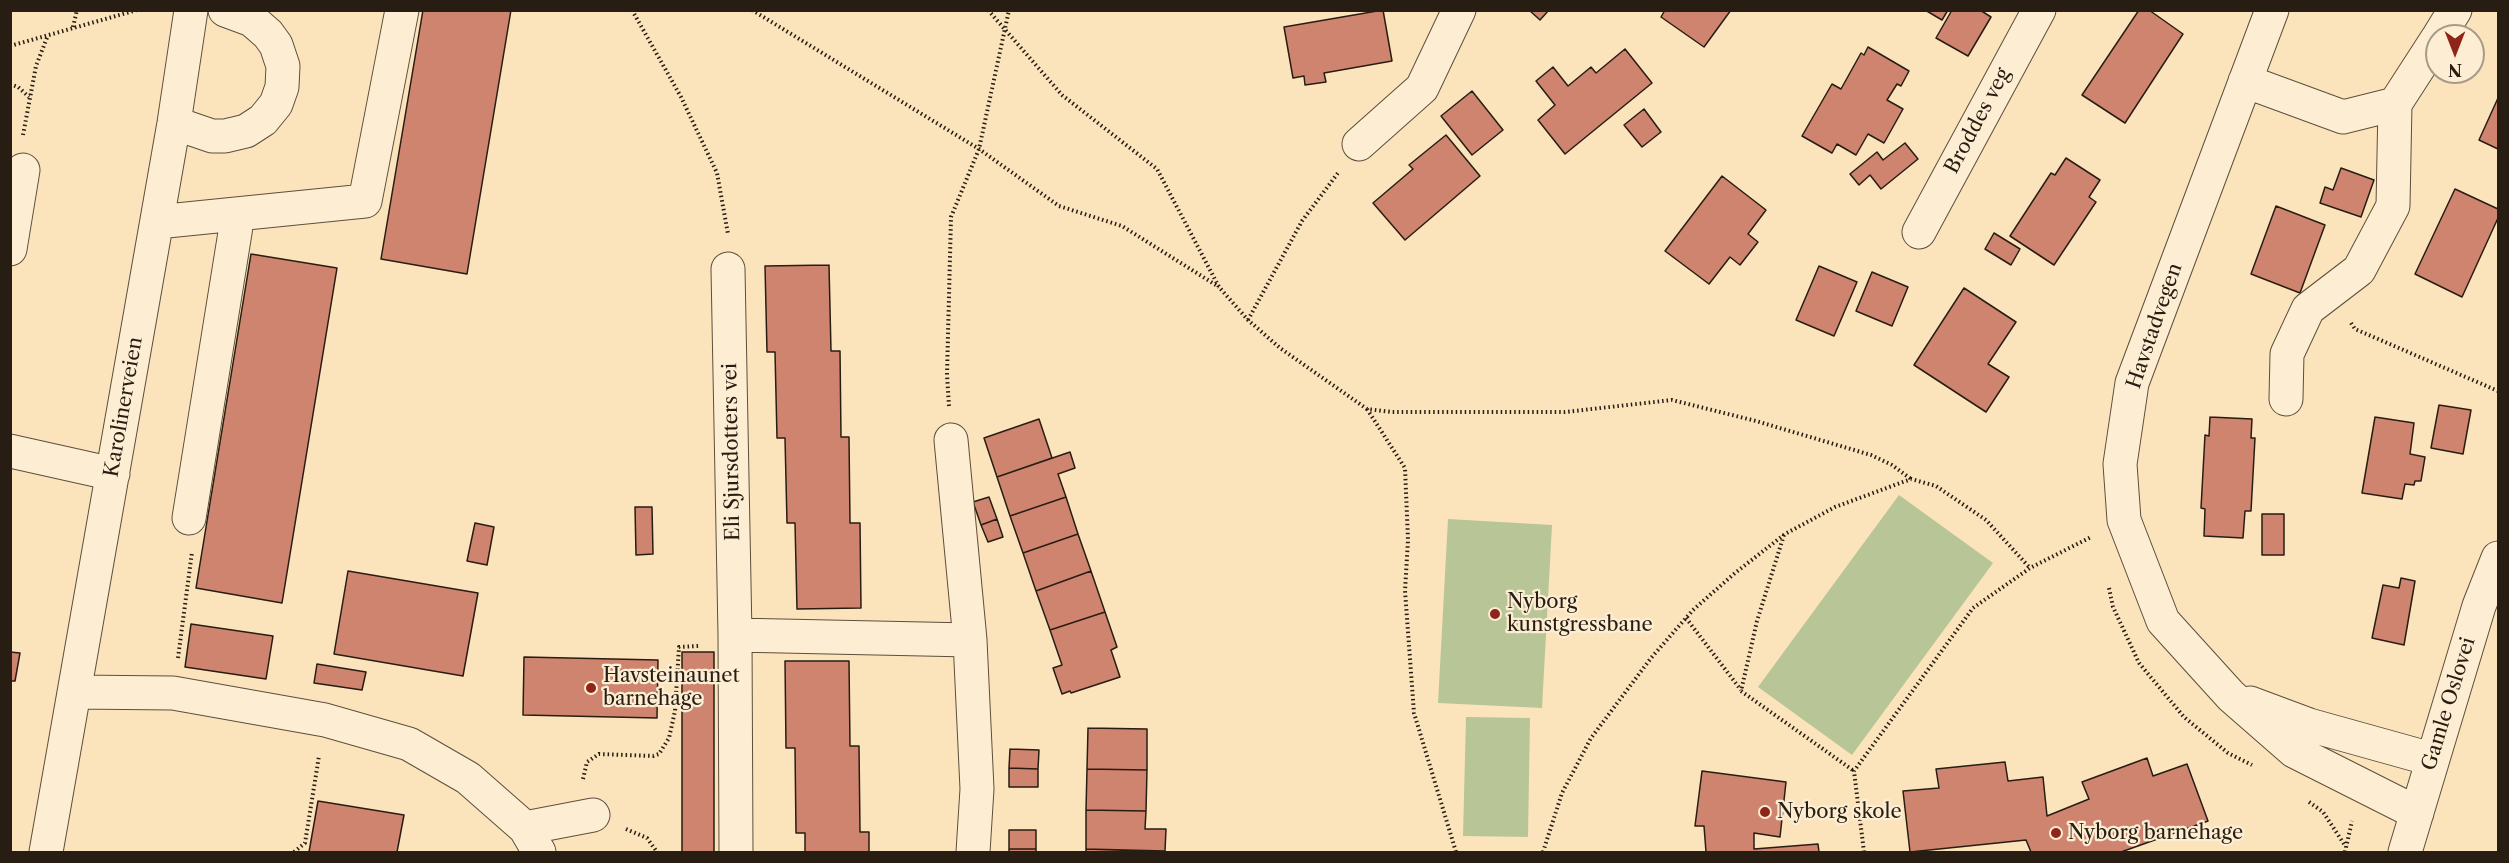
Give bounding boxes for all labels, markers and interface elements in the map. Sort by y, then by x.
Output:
north arrow [2425,24,2485,84]
text: N [2448,60,2462,80]
street label: Broddes veg [1940,64,2016,178]
street label: Havstadvegen [2122,260,2188,392]
street label: Karolinerveien [100,335,148,479]
street label: Eli Sjursdotters vei [718,363,746,541]
place label: Nyborg kunstgressbane [1507,590,1653,637]
marker: Nyborg kunstgressbane [1488,607,1502,621]
street label: Gamle Oslovei [2417,634,2481,774]
place label: Havsteinaunet barnehage [603,664,740,711]
marker: Havsteinaunet barnehage [584,681,598,695]
place label: Nyborg skole [1777,800,1902,824]
marker: Nyborg skole [1758,805,1772,819]
place label: Nyborg barnehage [2068,821,2243,845]
marker: Nyborg barnehage [2049,826,2063,840]

